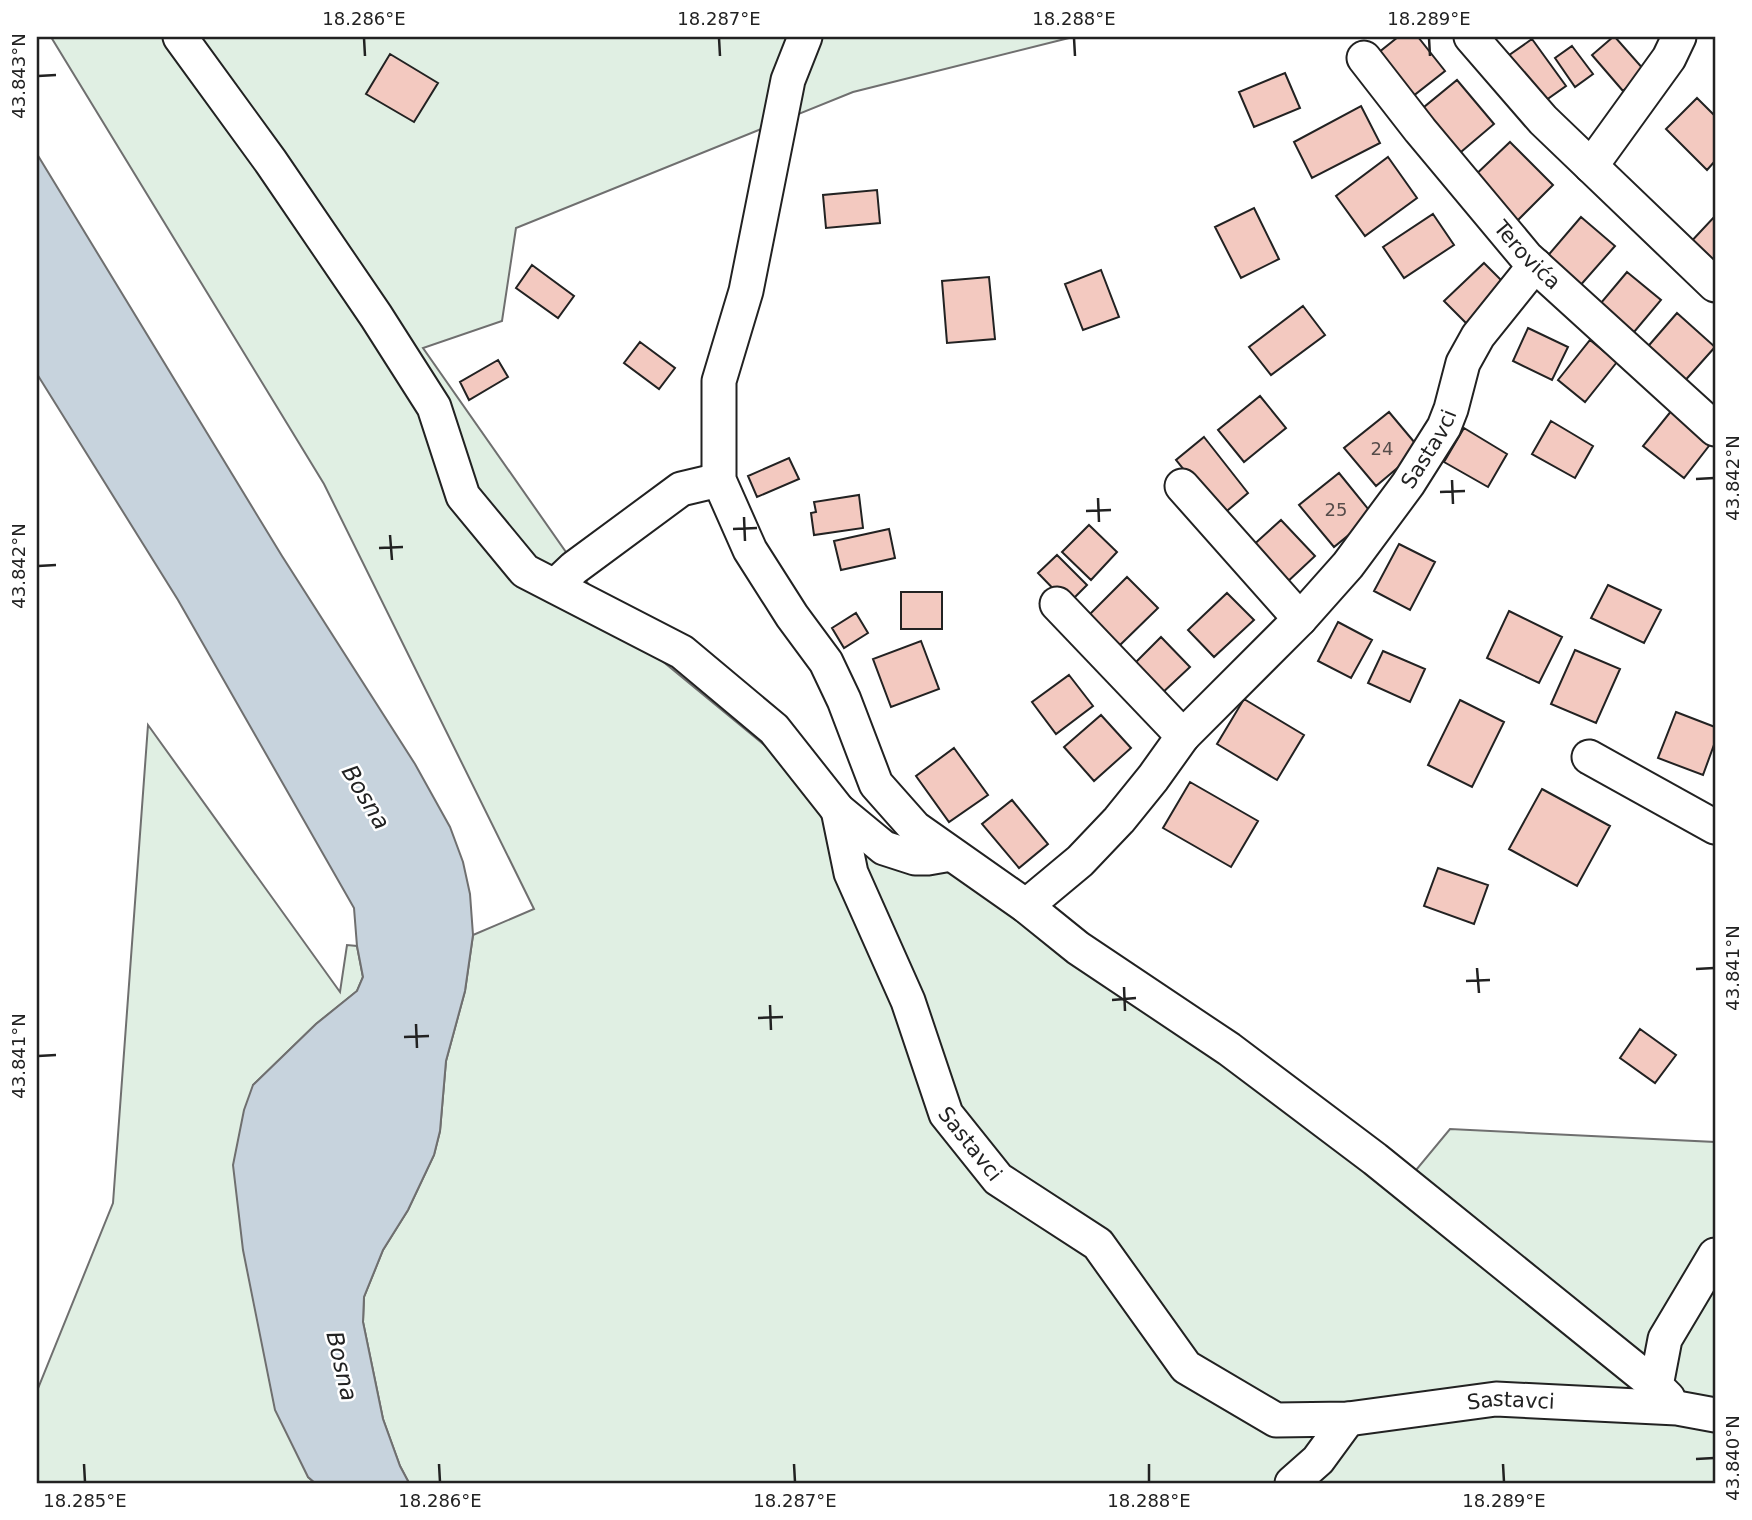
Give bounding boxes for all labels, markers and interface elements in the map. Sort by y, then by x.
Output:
text: 18.286°E [322,8,406,29]
text: 18.287°E [677,8,761,29]
text: 18.288°E [1032,8,1116,29]
text: 18.289°E [1387,8,1471,29]
text: 43.843°N [8,33,29,119]
street label: Terovića [1488,215,1565,294]
street label: Sastavci [1396,406,1462,493]
text: 43.842°N [1722,435,1743,521]
house number: 24 [1371,438,1393,459]
house number: 25 [1325,499,1347,520]
text: 43.842°N [8,523,29,609]
water label: Bosna [337,760,395,834]
text: 43.841°N [1722,925,1743,1011]
text: 43.841°N [8,1013,29,1099]
street label: Sastavci [933,1102,1007,1186]
water label: Bosna [321,1329,363,1403]
street label: Sastavci [1465,1387,1555,1415]
text: 43.840°N [1722,1415,1743,1501]
text: 18.285°E [43,1490,127,1511]
text: 18.286°E [398,1490,482,1511]
text: 18.287°E [753,1490,837,1511]
text: 18.288°E [1107,1490,1191,1511]
text: 18.289°E [1462,1490,1546,1511]

